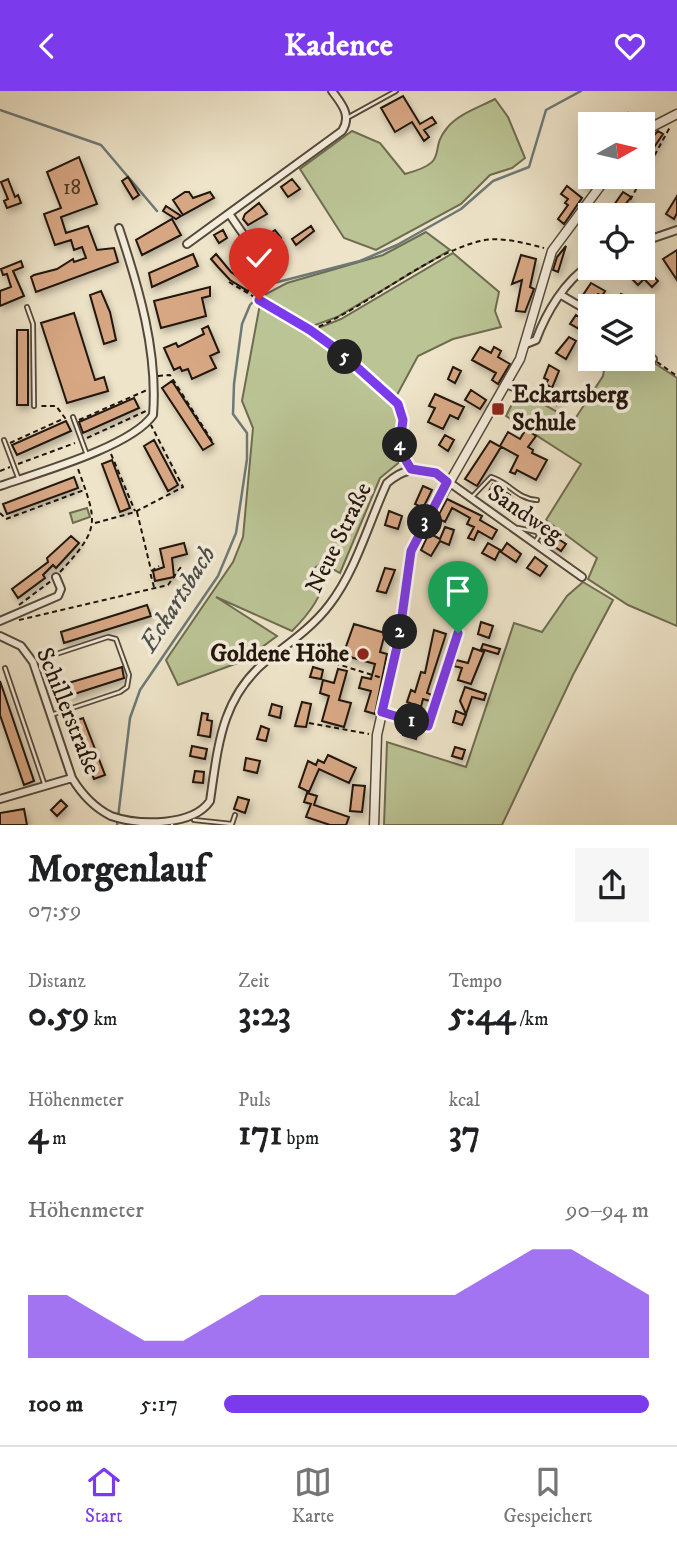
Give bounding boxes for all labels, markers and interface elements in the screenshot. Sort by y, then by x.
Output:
text: Kadence [284,26,393,66]
icon: back [28,27,66,65]
icon: heart [611,27,649,65]
north arrow [578,112,654,189]
map controls [578,112,655,371]
house number: 18 [63,175,81,201]
button: locate [578,203,655,280]
pin [229,228,289,300]
icon: check [240,239,278,277]
button: layers [578,294,655,371]
pin: 5 [328,339,362,375]
text: 5 [340,345,349,368]
place label: Eckartsberg Schule [512,380,629,438]
marker: Eckartsberg Schule [490,401,506,417]
pin: 4 [382,427,418,463]
text: 4 [394,433,405,456]
street label: Neue Straße [299,478,379,598]
street label: Sandweg [482,478,568,550]
pin: 3 [408,505,442,539]
text: 3 [421,510,428,533]
water label: Eckartsbach [131,540,224,660]
pin [428,561,488,633]
icon: arrive [439,572,477,610]
pin: 2 [382,615,418,649]
text: 2 [395,620,404,643]
place label: Goldene Höhe [210,639,349,669]
street label: Schillerstraße [29,643,107,779]
marker: Goldene Höhe [355,646,371,662]
pin: 1 [394,703,430,739]
text: 1 [408,709,415,732]
text: Morgenlauf [28,846,207,894]
button: share [575,848,649,922]
text: 07:59 [28,896,81,925]
text: Distanz [28,970,86,993]
text: Zeit [238,970,269,993]
text: Tempo [449,970,502,993]
text: 0.59 [28,993,90,1037]
text: 3:23 [238,993,291,1037]
text: 5:44 [449,993,515,1037]
text: km [90,1008,117,1031]
text: /km [515,1008,548,1031]
text: Höhenmeter [28,1089,124,1112]
text: Puls [238,1089,271,1112]
text: kcal [449,1089,480,1112]
text: 4 [28,1112,48,1156]
text: 171 [238,1112,282,1156]
text: 37 [449,1112,480,1156]
text: m [48,1127,67,1150]
text: bpm [282,1127,319,1150]
text: Höhenmeter [28,1196,144,1225]
text: 90–94 m [566,1196,649,1225]
text: 100 m [28,1390,83,1419]
text: 5:17 [140,1390,178,1419]
tab: Start [85,1463,123,1528]
tab: Karte [292,1463,334,1528]
tab: Gespeichert [503,1463,592,1528]

